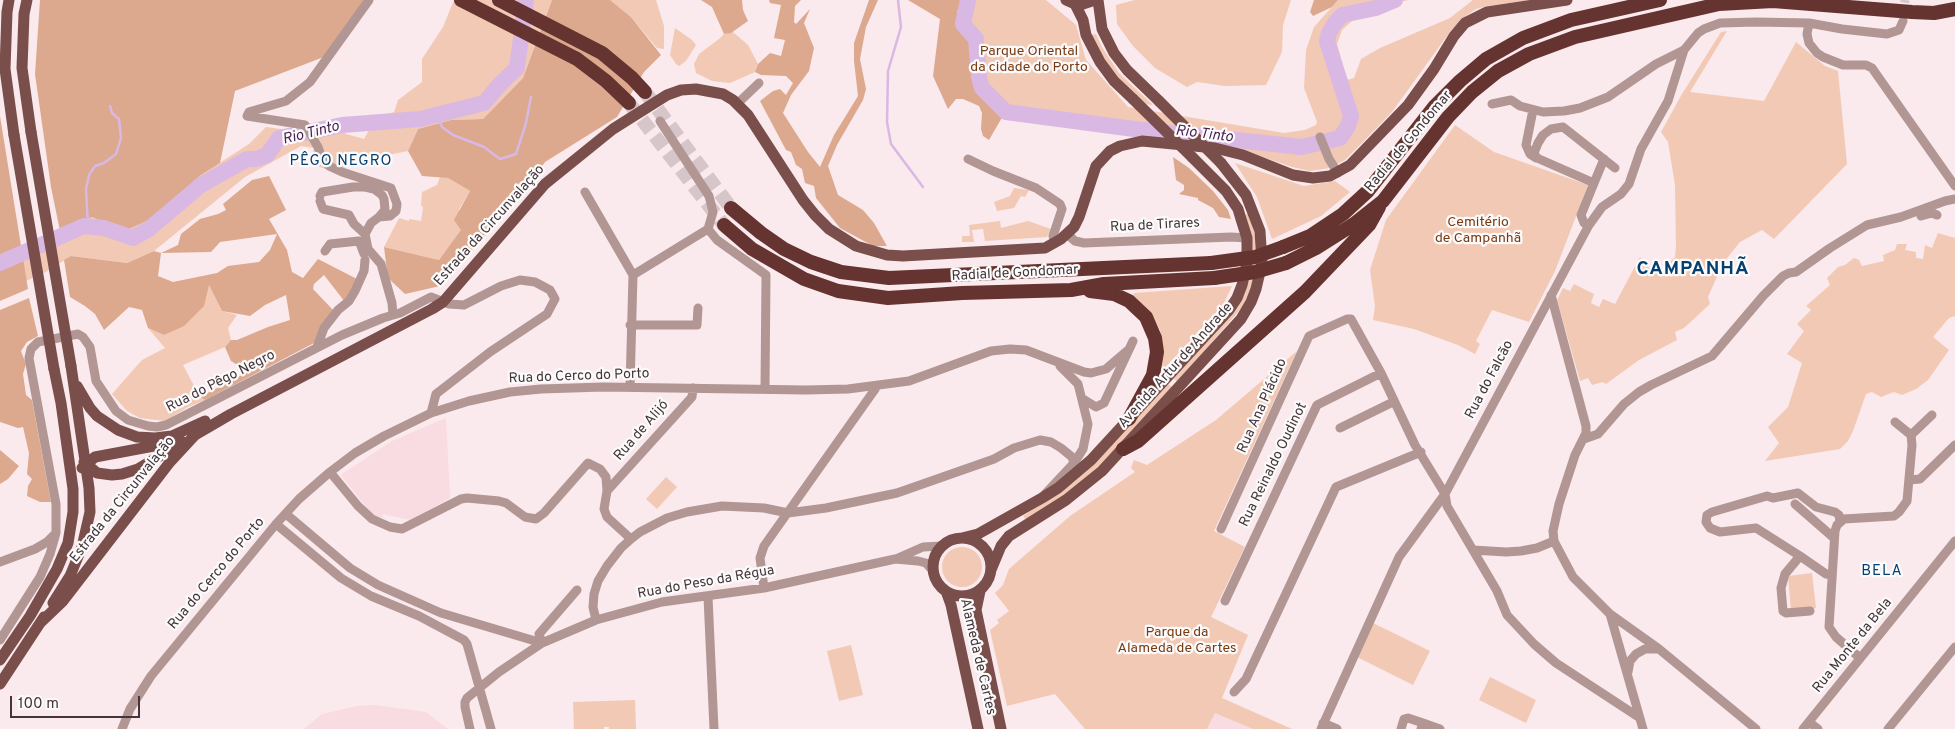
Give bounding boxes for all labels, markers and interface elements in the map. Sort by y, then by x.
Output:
park label: Parque Oriental da cidade do Porto [970,44,1088,76]
street label: Radial de Gondomar [1362,88,1456,196]
water label: Rio Tinto [281,118,341,150]
water label: Rio Tinto [1174,123,1234,147]
district label: PÊGO NEGRO [288,153,394,171]
street label: Estrada da Circunvalação [431,162,549,290]
street label: Rua de Tirares [1110,215,1200,237]
park label: Cemitério de Campanhã [1435,215,1521,248]
district label: CAMPANHÃ [1635,259,1751,281]
street label: Radial de Gondomar [951,262,1079,286]
street label: Avenida Artur de Andrade [1115,300,1237,432]
street label: Rua do Falcão [1462,338,1518,422]
street label: Rua do Pêgo Negro [164,347,278,417]
street label: Rua Ana Plácido [1235,356,1291,456]
street label: Rua do Cerco do Porto [508,366,650,388]
street label: Rua de Alijó [611,397,673,465]
street label: Rua Reinaldo Oudinot [1237,400,1311,530]
street label: Estrada da Circunvalação [67,434,179,566]
street label: Rua do Cerco do Porto [165,515,269,633]
street label: Rua do Peso da Régua [636,563,776,603]
district label: BELA [1861,563,1903,581]
street label: Rua Monte da Bela [1810,595,1896,697]
street label: Alameda de Cartes [955,597,999,717]
park label: Parque da Alameda de Cartes [1117,625,1237,658]
scale bar [12,686,142,718]
text: 100 m [18,695,59,714]

